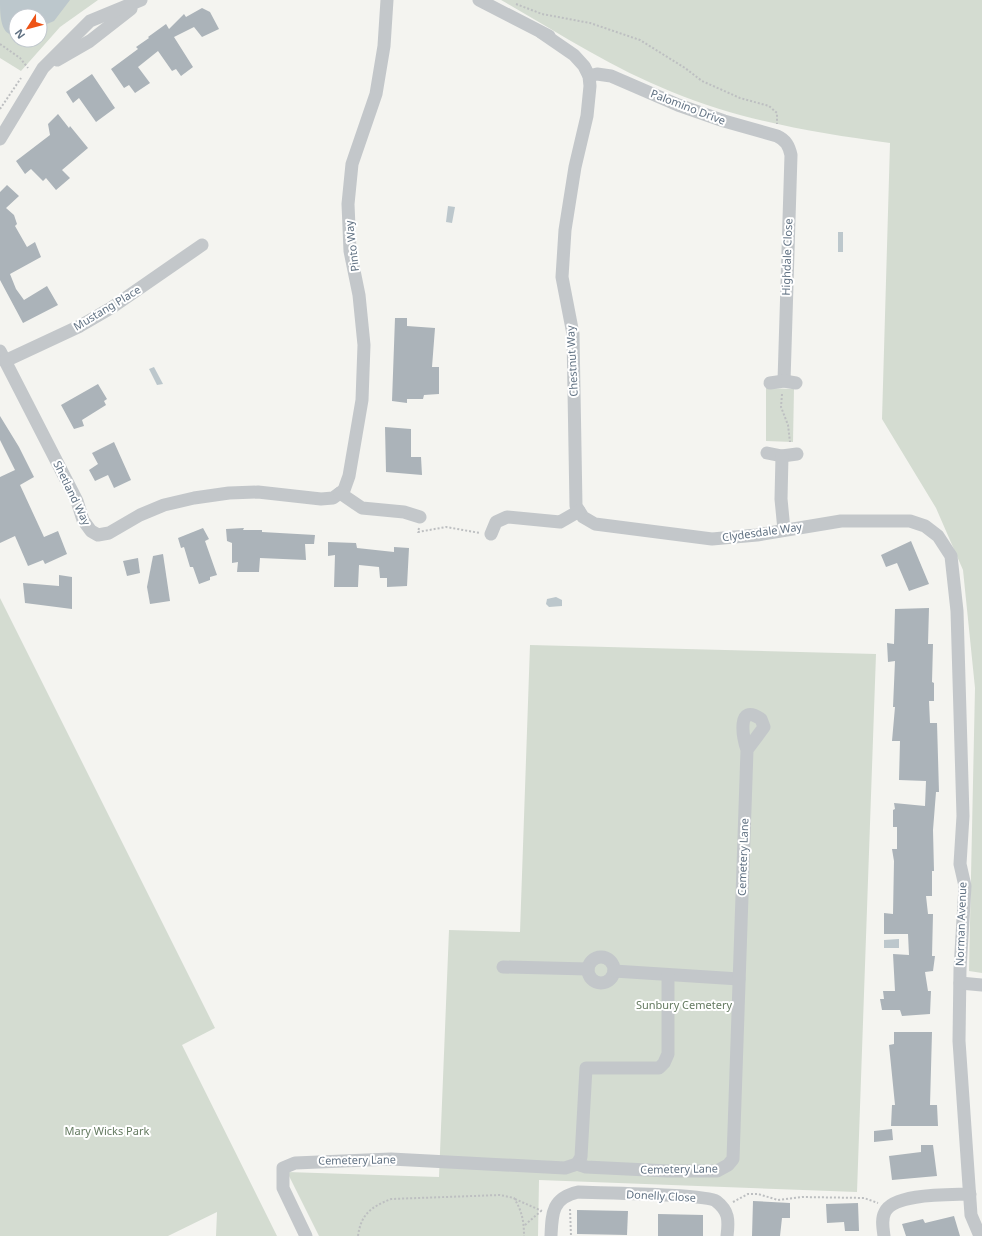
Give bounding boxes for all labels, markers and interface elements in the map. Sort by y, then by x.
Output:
north arrow [8,8,48,48]
text: N [11,26,28,42]
street label: Palomino Drive [649,85,728,128]
street label: Highdale Close [778,218,795,296]
street label: Pinto Way [341,219,362,273]
street label: Mustang Place [70,282,143,334]
street label: Chestnut Way [562,325,581,397]
street label: Shetland Way [50,458,95,528]
street label: Clydesdale Way [721,518,803,545]
street label: Cemetery Lane [734,818,751,896]
street label: Norman Avenue [952,882,969,966]
park label: Sunbury Cemetery [636,997,732,1012]
park label: Mary Wicks Park [65,1123,149,1138]
street label: Cemetery Lane [318,1151,396,1168]
street label: Cemetery Lane [640,1160,718,1177]
street label: Donelly Close [626,1186,696,1205]

